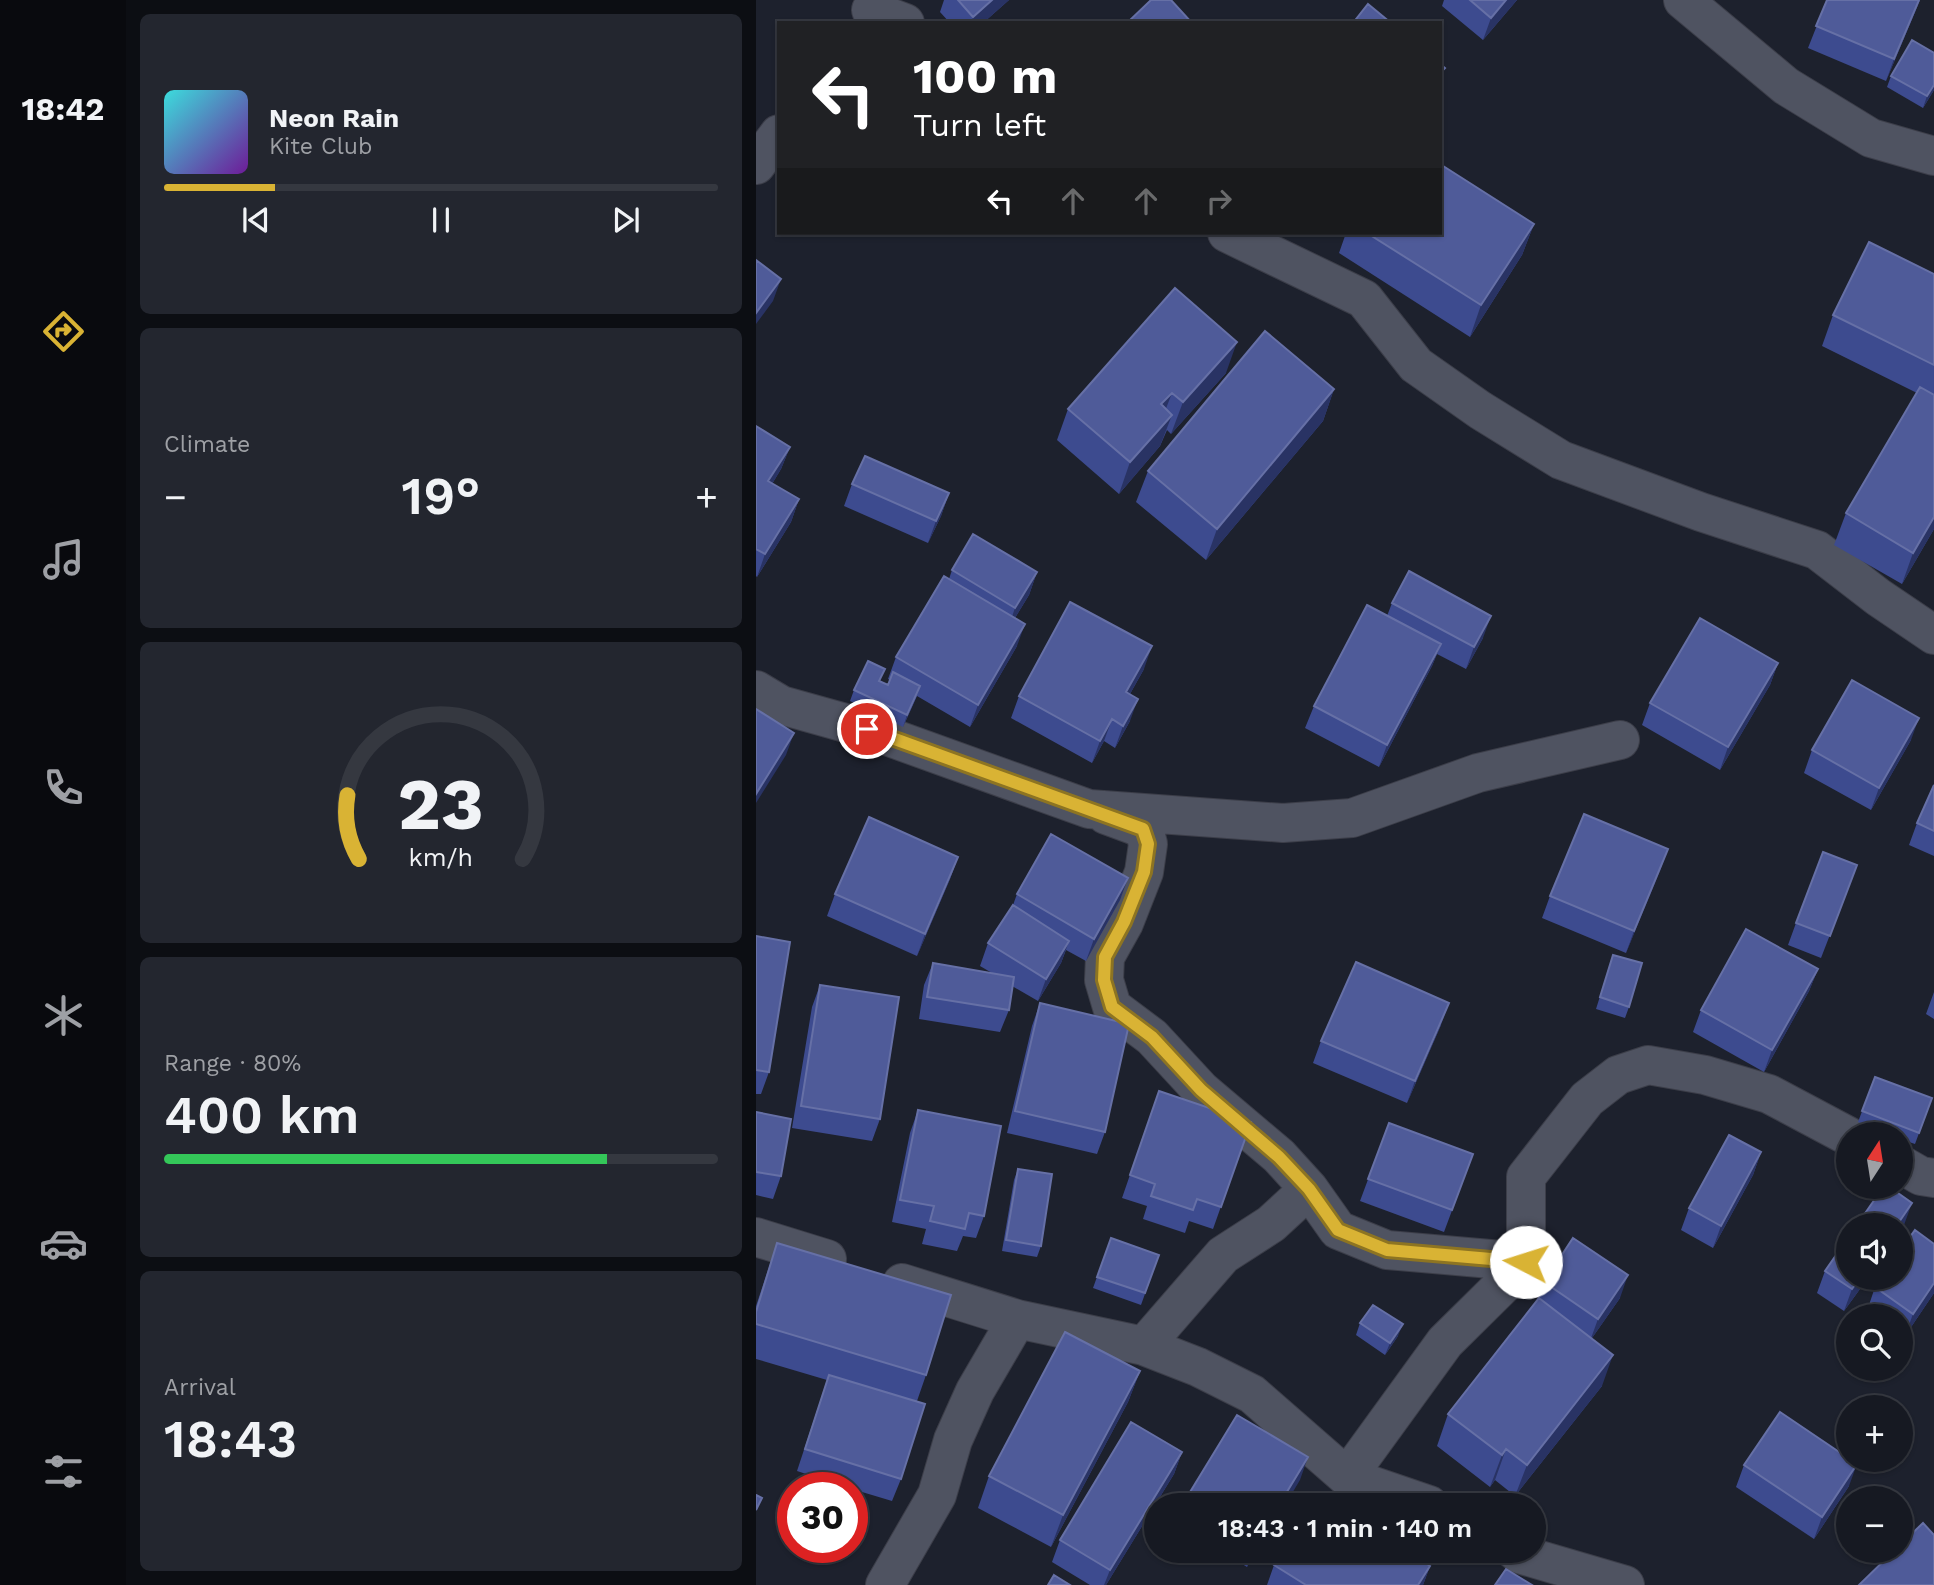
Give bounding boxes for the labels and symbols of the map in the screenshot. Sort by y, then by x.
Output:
pin [837,699,897,759]
north arrow [1836,1122,1913,1199]
position arrow [1489,1225,1563,1299]
speed limit sign: 30 [777,1472,868,1563]

